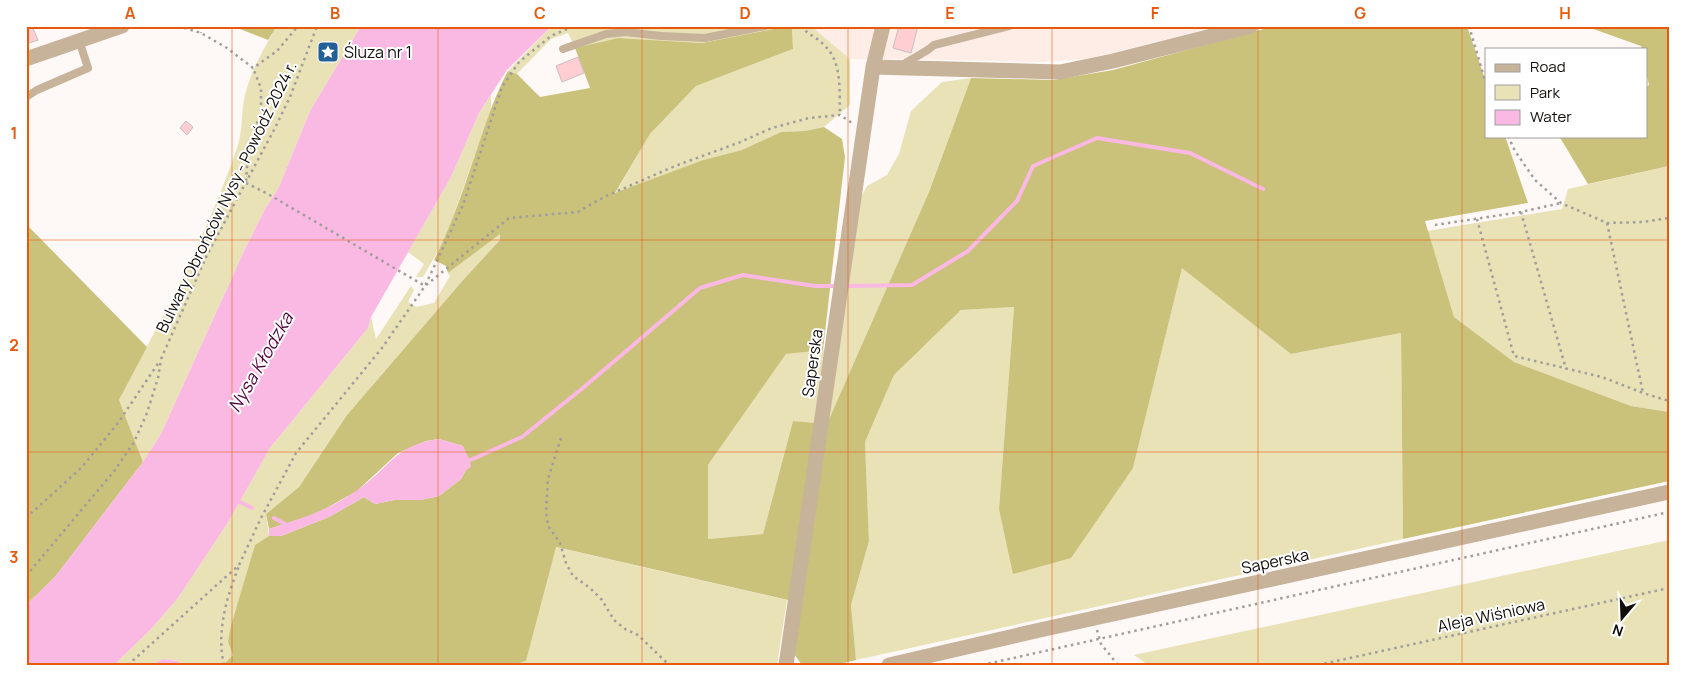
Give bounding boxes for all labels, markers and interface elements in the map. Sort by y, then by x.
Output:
text: A [125,2,136,24]
text: B [330,2,340,24]
text: C [534,2,546,24]
text: D [739,2,751,24]
text: E [945,2,955,24]
text: F [1151,2,1160,24]
text: G [1354,2,1366,24]
text: H [1559,2,1571,24]
place icon: Śluza nr 1 [316,40,340,64]
place label: Śluza nr 1 [344,41,412,63]
legend [1485,48,1648,138]
text: Road [1530,56,1566,77]
street label: Bulwary Obrońców Nysy - Powódź 2024 r. [151,58,301,336]
text: Park [1530,82,1560,103]
text: Water [1530,106,1572,127]
text: 1 [10,122,18,144]
water label: Nysa Kłodzka [222,307,299,416]
street label: Saperska [796,328,828,398]
text: 2 [9,334,19,356]
street label: Saperska [1239,543,1311,579]
text: 3 [9,546,19,568]
street label: Aleja Wiśniowa [1435,593,1547,637]
north arrow [1598,594,1648,644]
text: N [1610,620,1625,641]

